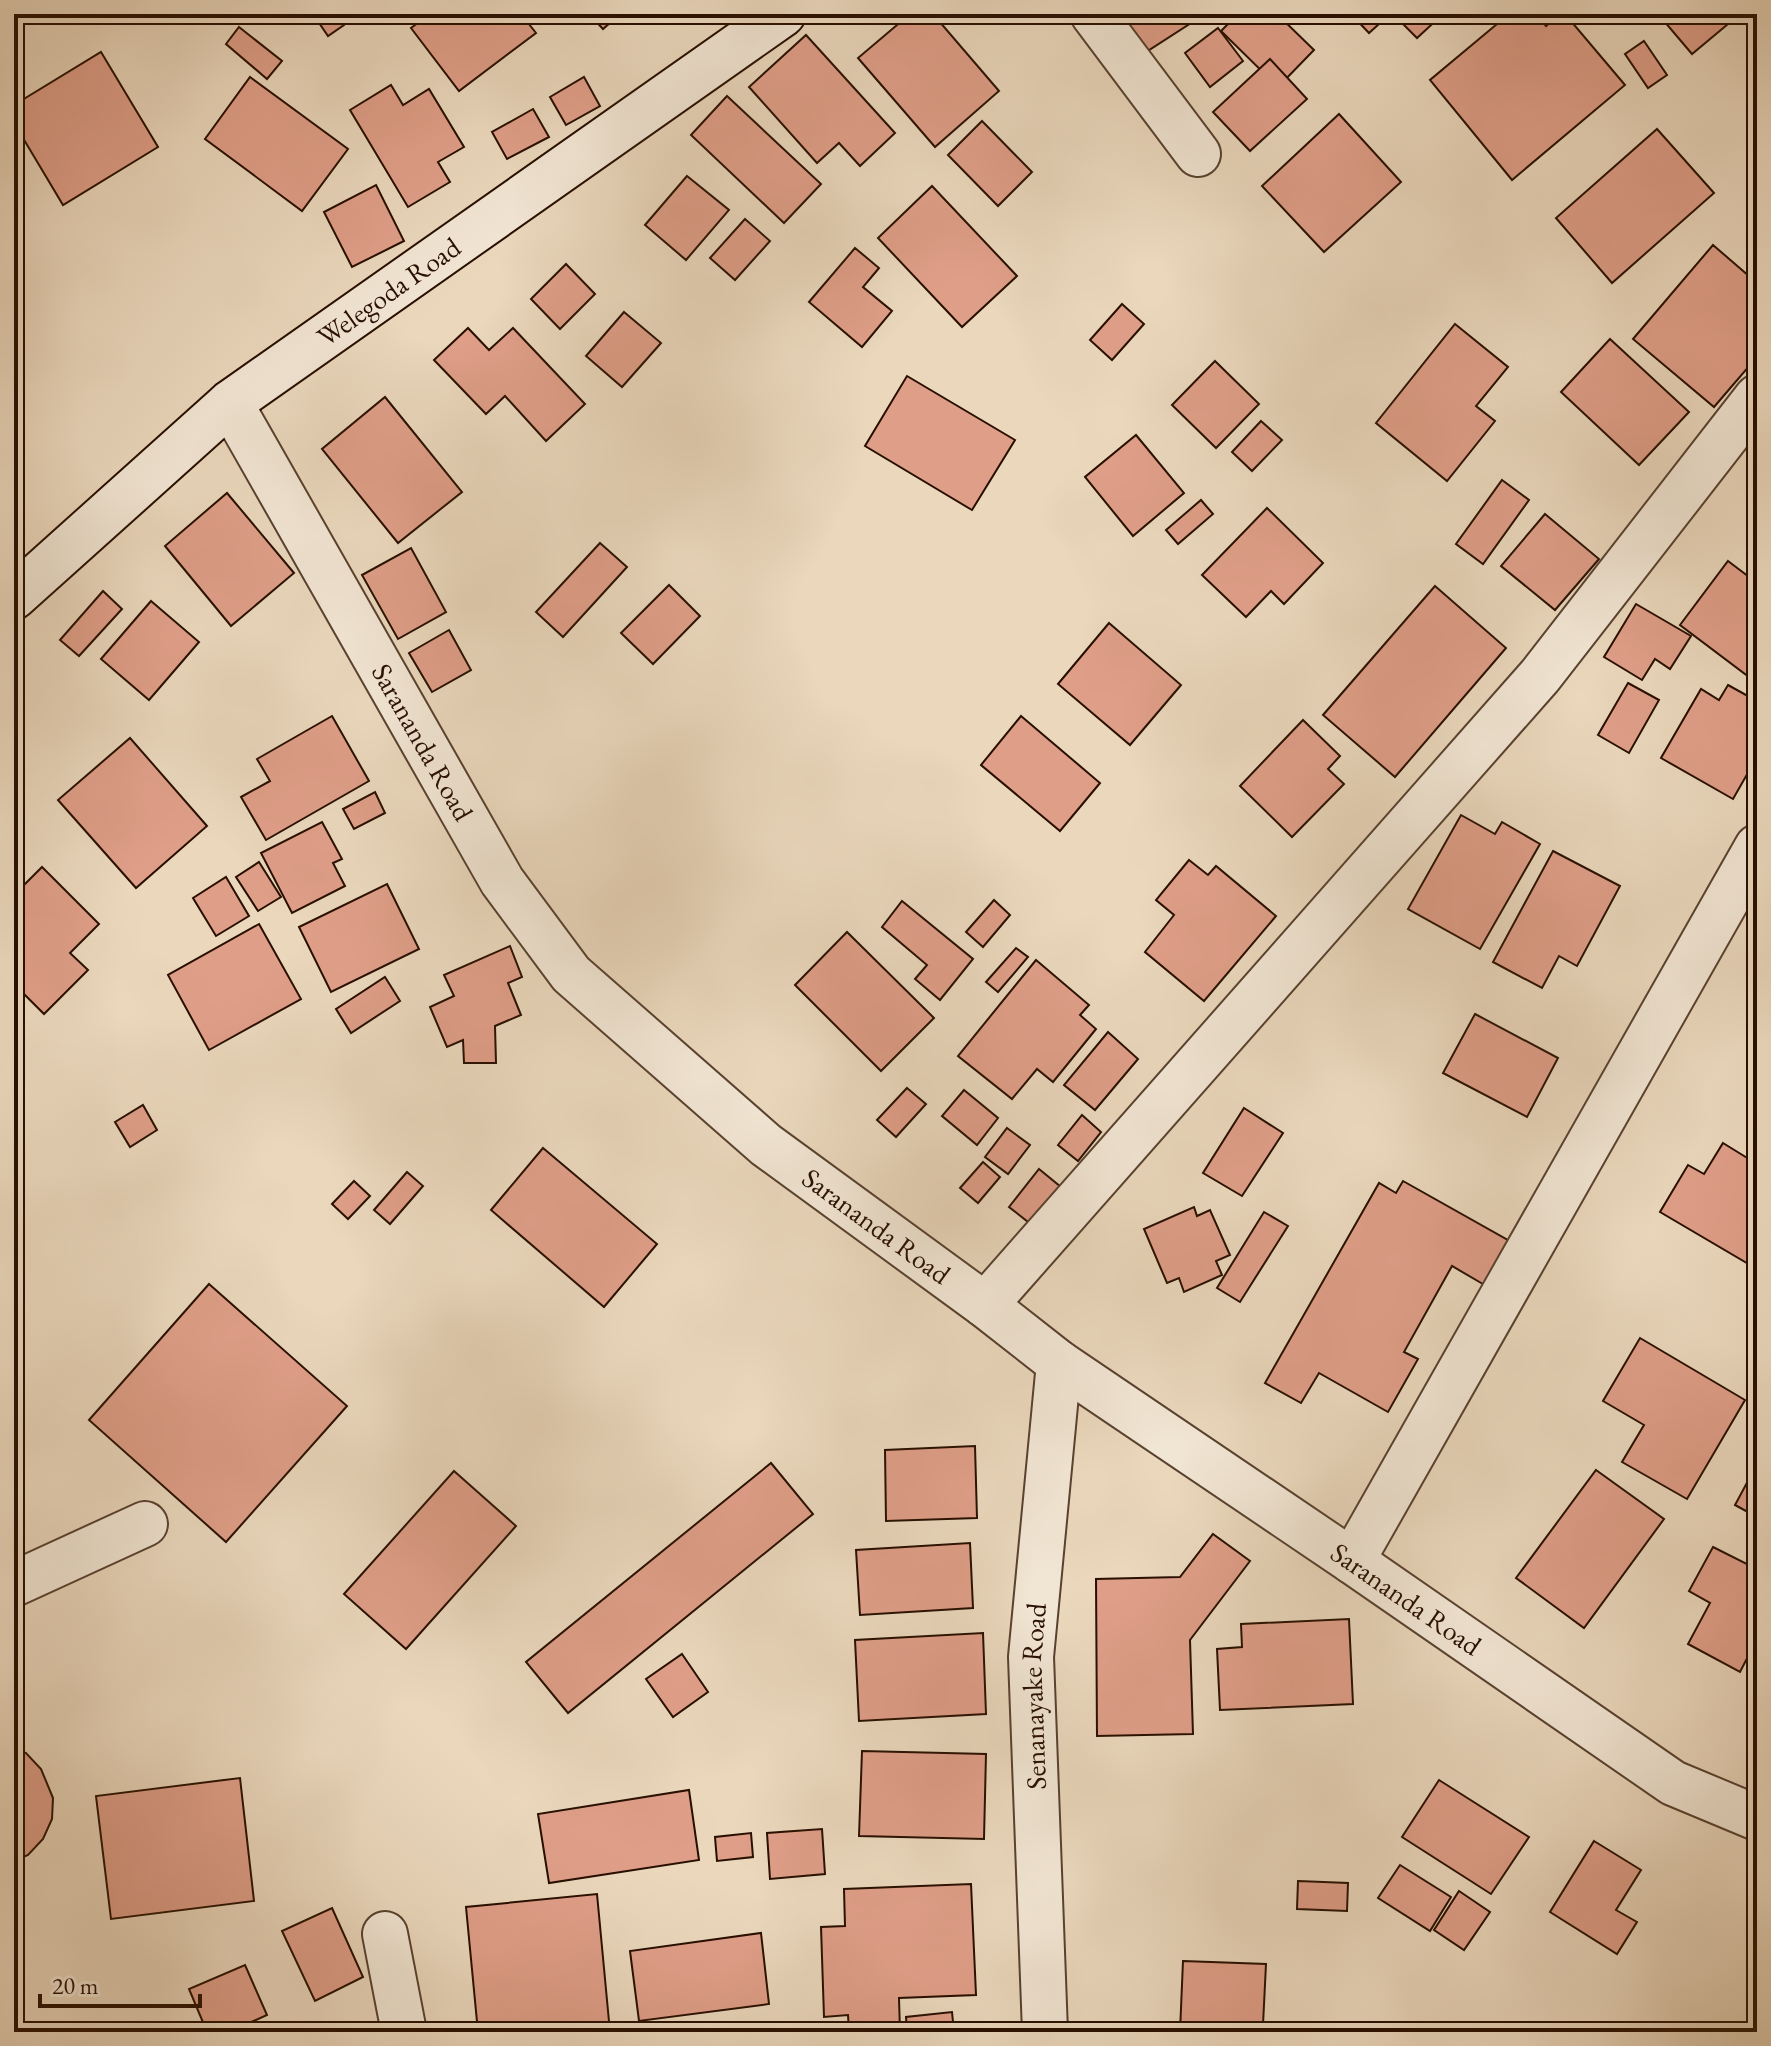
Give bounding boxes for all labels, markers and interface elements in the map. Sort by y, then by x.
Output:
street label: Welegoda Road [310,228,468,354]
street label: Sarananda Road [364,657,482,828]
street label: Sarananda Road [795,1160,959,1292]
street label: Sarananda Road [1324,1534,1489,1664]
street label: Senanayake Road [1013,1600,1054,1790]
scale bar [40,1958,200,2008]
text: 20 m [52,1970,99,2001]

